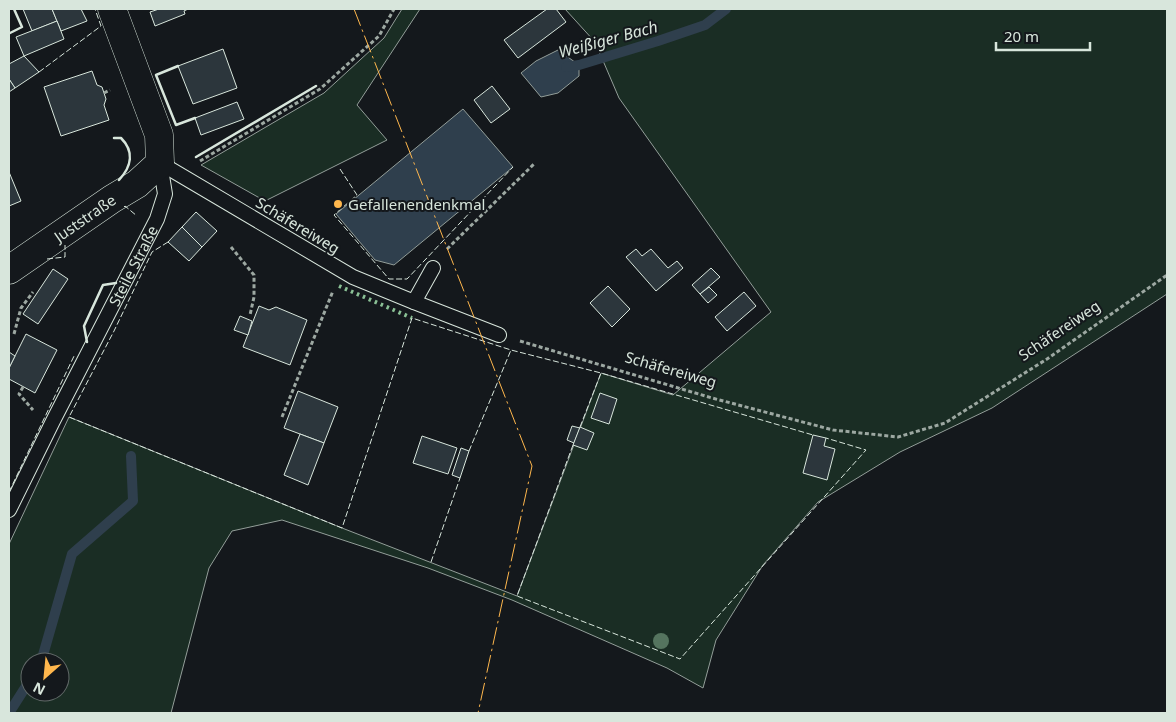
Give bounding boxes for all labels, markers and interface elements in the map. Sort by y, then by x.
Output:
water label: Weißiger Bach [556,15,660,63]
scale bar [996,20,1090,52]
text: 20 m [1004,26,1039,46]
street label: Juststraße [48,189,120,247]
street label: Schäfereiweg [252,192,344,258]
place label: Gefallenendenkmal [348,194,485,214]
marker: Gefallenendenkmal [332,198,344,210]
street label: Steile Straße [104,222,162,309]
street label: Schäfereiweg [1014,295,1104,365]
street label: Schäfereiweg [623,346,719,392]
north arrow [20,652,70,702]
text: N [29,678,48,700]

